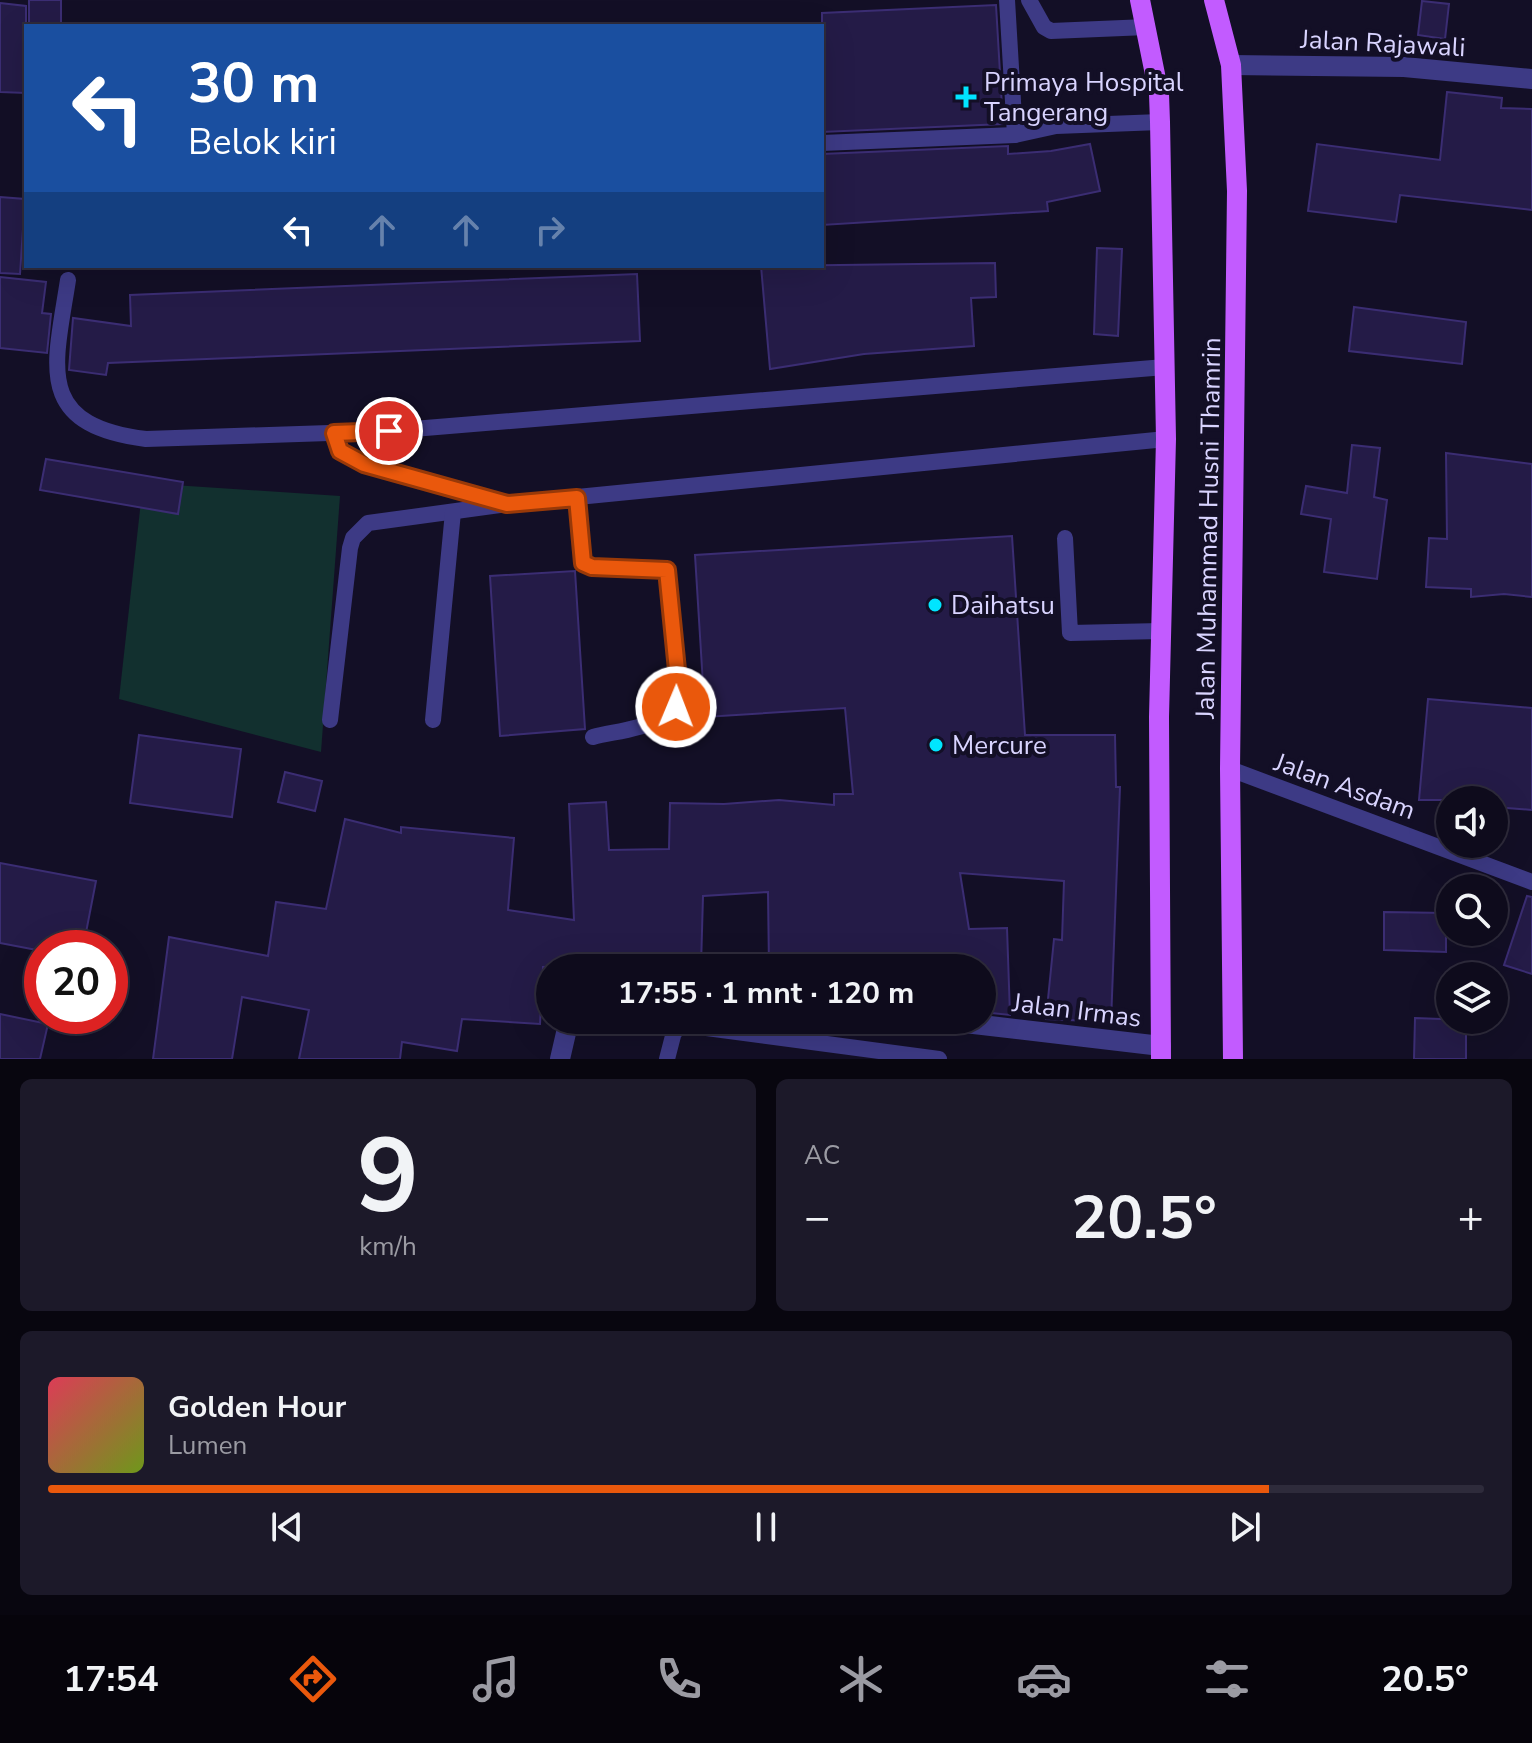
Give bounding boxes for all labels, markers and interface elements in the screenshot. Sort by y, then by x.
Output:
street label: Jalan Rajawali [1299,22,1466,65]
text: 30 m [188,45,319,122]
icon: left [56,56,160,160]
place label: Primaya Hospital Tangerang [984,65,1184,130]
marker: Primaya Hospital Tangerang [955,86,977,108]
text: Belok kiri [188,118,337,167]
icon: left [276,208,320,252]
icon: ahead [360,208,404,252]
icon: ahead [444,208,488,252]
icon: right [528,208,572,252]
street label: Jalan Muhammad Husni Thamrin [1188,337,1229,720]
pin [355,397,423,465]
icon: arrive [367,409,411,453]
place label: Daihatsu [951,588,1055,623]
marker: Daihatsu [926,596,944,614]
position arrow [634,665,718,749]
place label: Mercure [952,728,1047,763]
marker: Mercure [927,736,945,754]
street label: Jalan Asdam [1269,744,1420,828]
map controls [1436,786,1508,1034]
button: sound [1436,786,1508,858]
button: search [1436,874,1508,946]
speed limit sign: 20 [24,930,128,1034]
button: layers [1436,962,1508,1034]
text: 17:55 · 1 mnt · 120 m [618,973,914,1014]
street label: Jalan Irmas [1009,985,1143,1036]
text: 9 [357,1106,419,1248]
text: AC [804,1138,840,1173]
text: 20.5° [1071,1177,1217,1259]
text: − [804,1188,830,1248]
text: + [1458,1188,1484,1248]
text: km/h [359,1229,417,1264]
text: Golden Hour [168,1387,346,1428]
text: Lumen [168,1428,247,1463]
icon: previous [265,1505,309,1549]
icon: pause [744,1505,788,1549]
icon: next [1223,1505,1267,1549]
icon: directions [285,1651,341,1707]
icon: music [468,1651,524,1707]
icon: phone [651,1651,707,1707]
icon: climate [833,1651,889,1707]
icon: car [1016,1651,1072,1707]
icon: filters [1199,1651,1255,1707]
text: 17:54 [63,1655,159,1704]
text: 20.5° [1381,1655,1469,1704]

